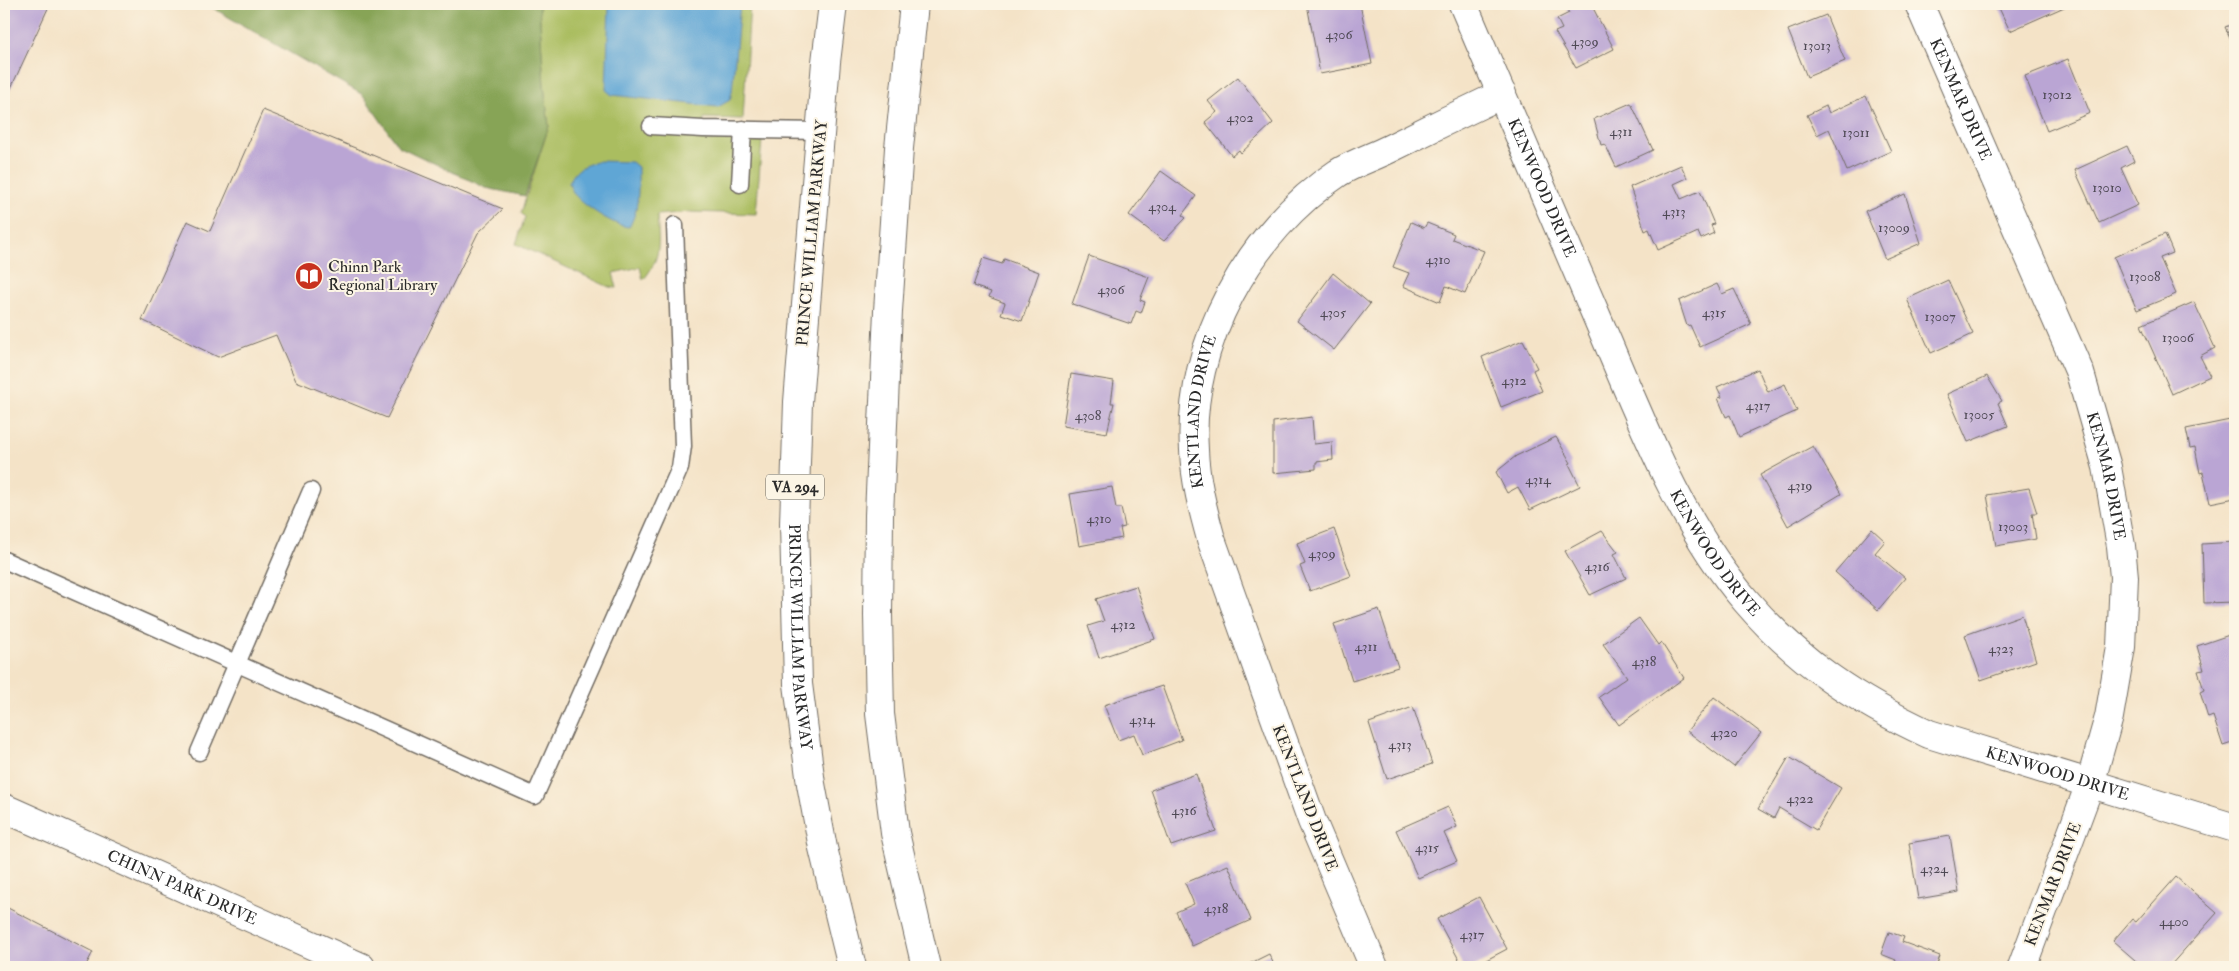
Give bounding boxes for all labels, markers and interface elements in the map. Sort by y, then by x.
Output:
house number: 4306 [1325,26,1354,43]
house number: 4309 [1571,33,1599,50]
street label: KENMAR DRIVE [1925,35,1996,163]
house number: 13013 [1803,37,1831,54]
house number: 13012 [2042,86,2072,103]
house number: 4302 [1226,109,1254,126]
street label: KENWOOD DRIVE [1503,115,1580,260]
street label: PRINCE WILLIAM PARKWAY [792,118,832,347]
house number: 4311 [1610,123,1632,140]
house number: 13011 [1842,124,1870,141]
house number: 13010 [2092,179,2122,196]
house number: 4304 [1148,198,1177,215]
house number: 4313 [1662,203,1686,220]
house number: 13009 [1878,219,1910,236]
house number: 4310 [1425,251,1451,268]
place label: Chinn Park Regional Library [328,257,438,295]
library icon: Chinn Park Regional Library [294,261,324,291]
house number: 13008 [2129,268,2161,285]
house number: 4306 [1097,281,1126,298]
house number: 4305 [1320,304,1347,321]
house number: 4315 [1702,304,1727,321]
house number: 13007 [1924,308,1956,325]
house number: 13006 [2162,329,2195,346]
street label: KENTLAND DRIVE [1183,332,1221,490]
house number: 4312 [1501,372,1527,389]
house number: 4317 [1746,397,1771,414]
house number: 13005 [1964,406,1995,423]
house number: 4308 [1075,407,1102,424]
street label: KENMAR DRIVE [2082,409,2130,542]
house number: 4314 [1525,471,1552,488]
road number: VA 294 [766,474,824,500]
house number: 4319 [1787,477,1813,494]
street label: KENWOOD DRIVE [1665,486,1765,620]
house number: 4310 [1086,510,1112,527]
house number: 13003 [1998,518,2028,535]
street label: PRINCE WILLIAM PARKWAY [784,524,817,753]
house number: 4309 [1308,545,1336,562]
house number: 4316 [1585,558,1610,575]
house number: 4312 [1110,616,1136,633]
house number: 4311 [1355,638,1377,655]
house number: 4323 [1988,640,2014,657]
house number: 4318 [1632,653,1657,670]
house number: 4314 [1129,711,1156,728]
street label: KENTLAND DRIVE [1268,722,1342,874]
house number: 4320 [1710,724,1738,741]
house number: 4313 [1388,736,1412,753]
street label: KENWOOD DRIVE [1983,742,2132,805]
house number: 4322 [1786,790,1814,807]
house number: 4316 [1172,802,1197,819]
street label: KENMAR DRIVE [2020,819,2086,949]
house number: 4315 [1415,839,1440,856]
street label: CHINN PARK DRIVE [104,845,260,929]
house number: 4324 [1920,860,1949,877]
house number: 4318 [1204,900,1229,917]
house number: 4400 [2159,913,2189,930]
house number: 4317 [1460,926,1485,943]

